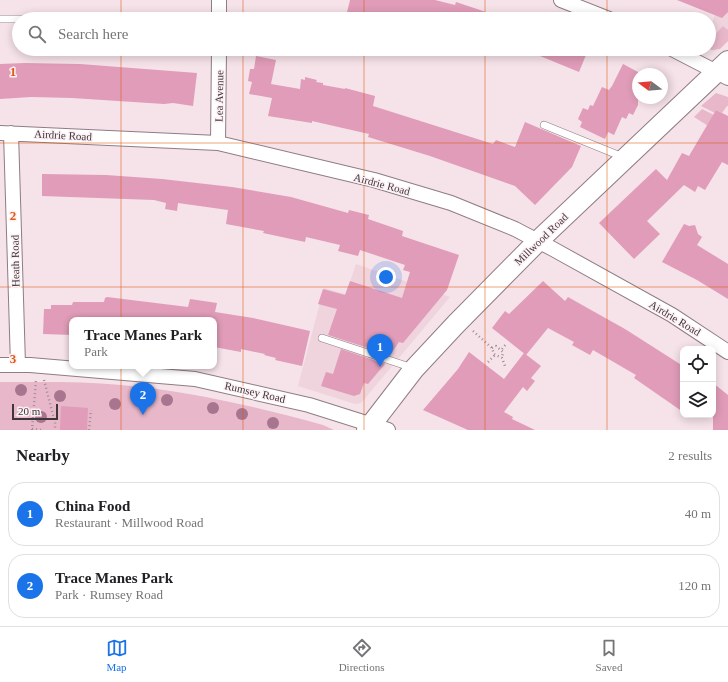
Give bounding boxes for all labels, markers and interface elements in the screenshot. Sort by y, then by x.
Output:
search box [12,12,716,56]
icon: search [26,23,48,45]
text: Search here [58,26,128,42]
text: 1 [10,64,16,79]
north arrow [632,68,668,104]
street label: Lea Avenue [213,70,225,122]
street label: Airdrie Road [34,127,93,143]
street label: Airdrie Road [353,171,412,197]
text: 2 [10,208,16,223]
street label: Millwood Road [512,210,570,267]
street label: Heath Road [9,234,21,287]
your location [376,267,396,287]
street label: Airdrie Road [647,298,703,338]
popup [69,317,217,369]
text: Trace Manes Park [84,327,202,343]
pin: 1 [367,334,393,367]
text: Park [84,344,108,359]
map controls [680,346,716,418]
button: locate [680,346,716,382]
text: 3 [10,351,17,366]
street label: Rumsey Road [223,379,287,405]
pin: 2 [130,382,156,415]
button: layers [680,382,716,418]
scale bar [12,402,58,421]
text: 20 m [18,405,40,417]
text: Nearby [16,446,70,465]
text: 2 results [668,448,712,463]
text: China Food [55,498,130,514]
text: 1 [27,506,33,521]
text: 40 m [685,506,711,521]
text: Restaurant · Millwood Road [55,515,203,530]
text: Trace Manes Park [55,570,173,586]
text: 2 [27,578,33,593]
text: 120 m [678,578,711,593]
text: Park · Rumsey Road [55,587,163,602]
tab: Map [106,637,128,673]
tab: Directions [339,637,384,673]
tab: Saved [596,637,622,673]

